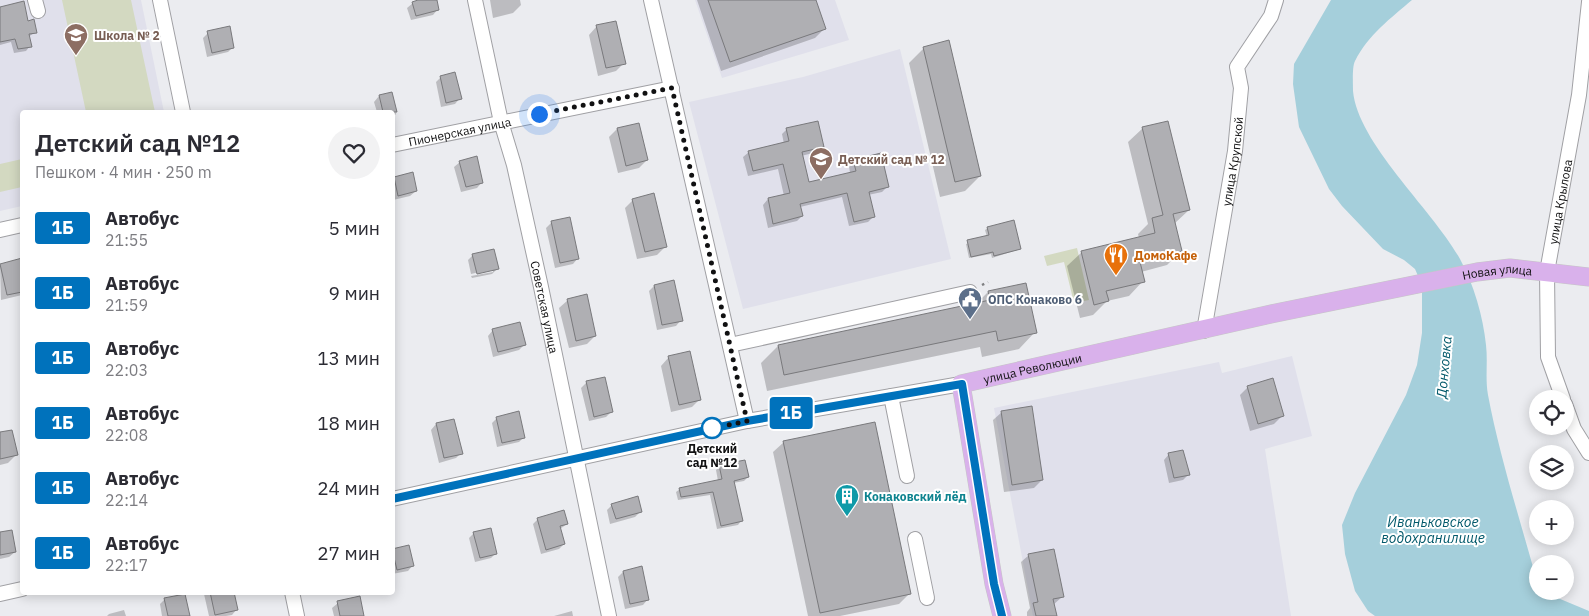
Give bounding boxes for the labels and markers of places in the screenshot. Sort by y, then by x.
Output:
school or university icon: Школа № 2 [63,22,89,56]
place label: Школа № 2 [94,28,160,43]
school or university icon: Детский сад № 12 [808,146,834,180]
place label: Детский сад № 12 [838,152,945,167]
restaurant icon: ДомоКафе [1103,242,1129,276]
place label: ДомоКафе [1134,248,1198,263]
public building icon: ОПС Конаково 6 [957,286,983,320]
place label: ОПС Конаково 6 [988,292,1082,307]
marker: Детский сад №12 [701,417,723,439]
place label: Детский сад №12 [687,441,737,470]
building icon: Конаковский лёд [834,483,860,517]
place label: Конаковский лёд [864,489,966,504]

